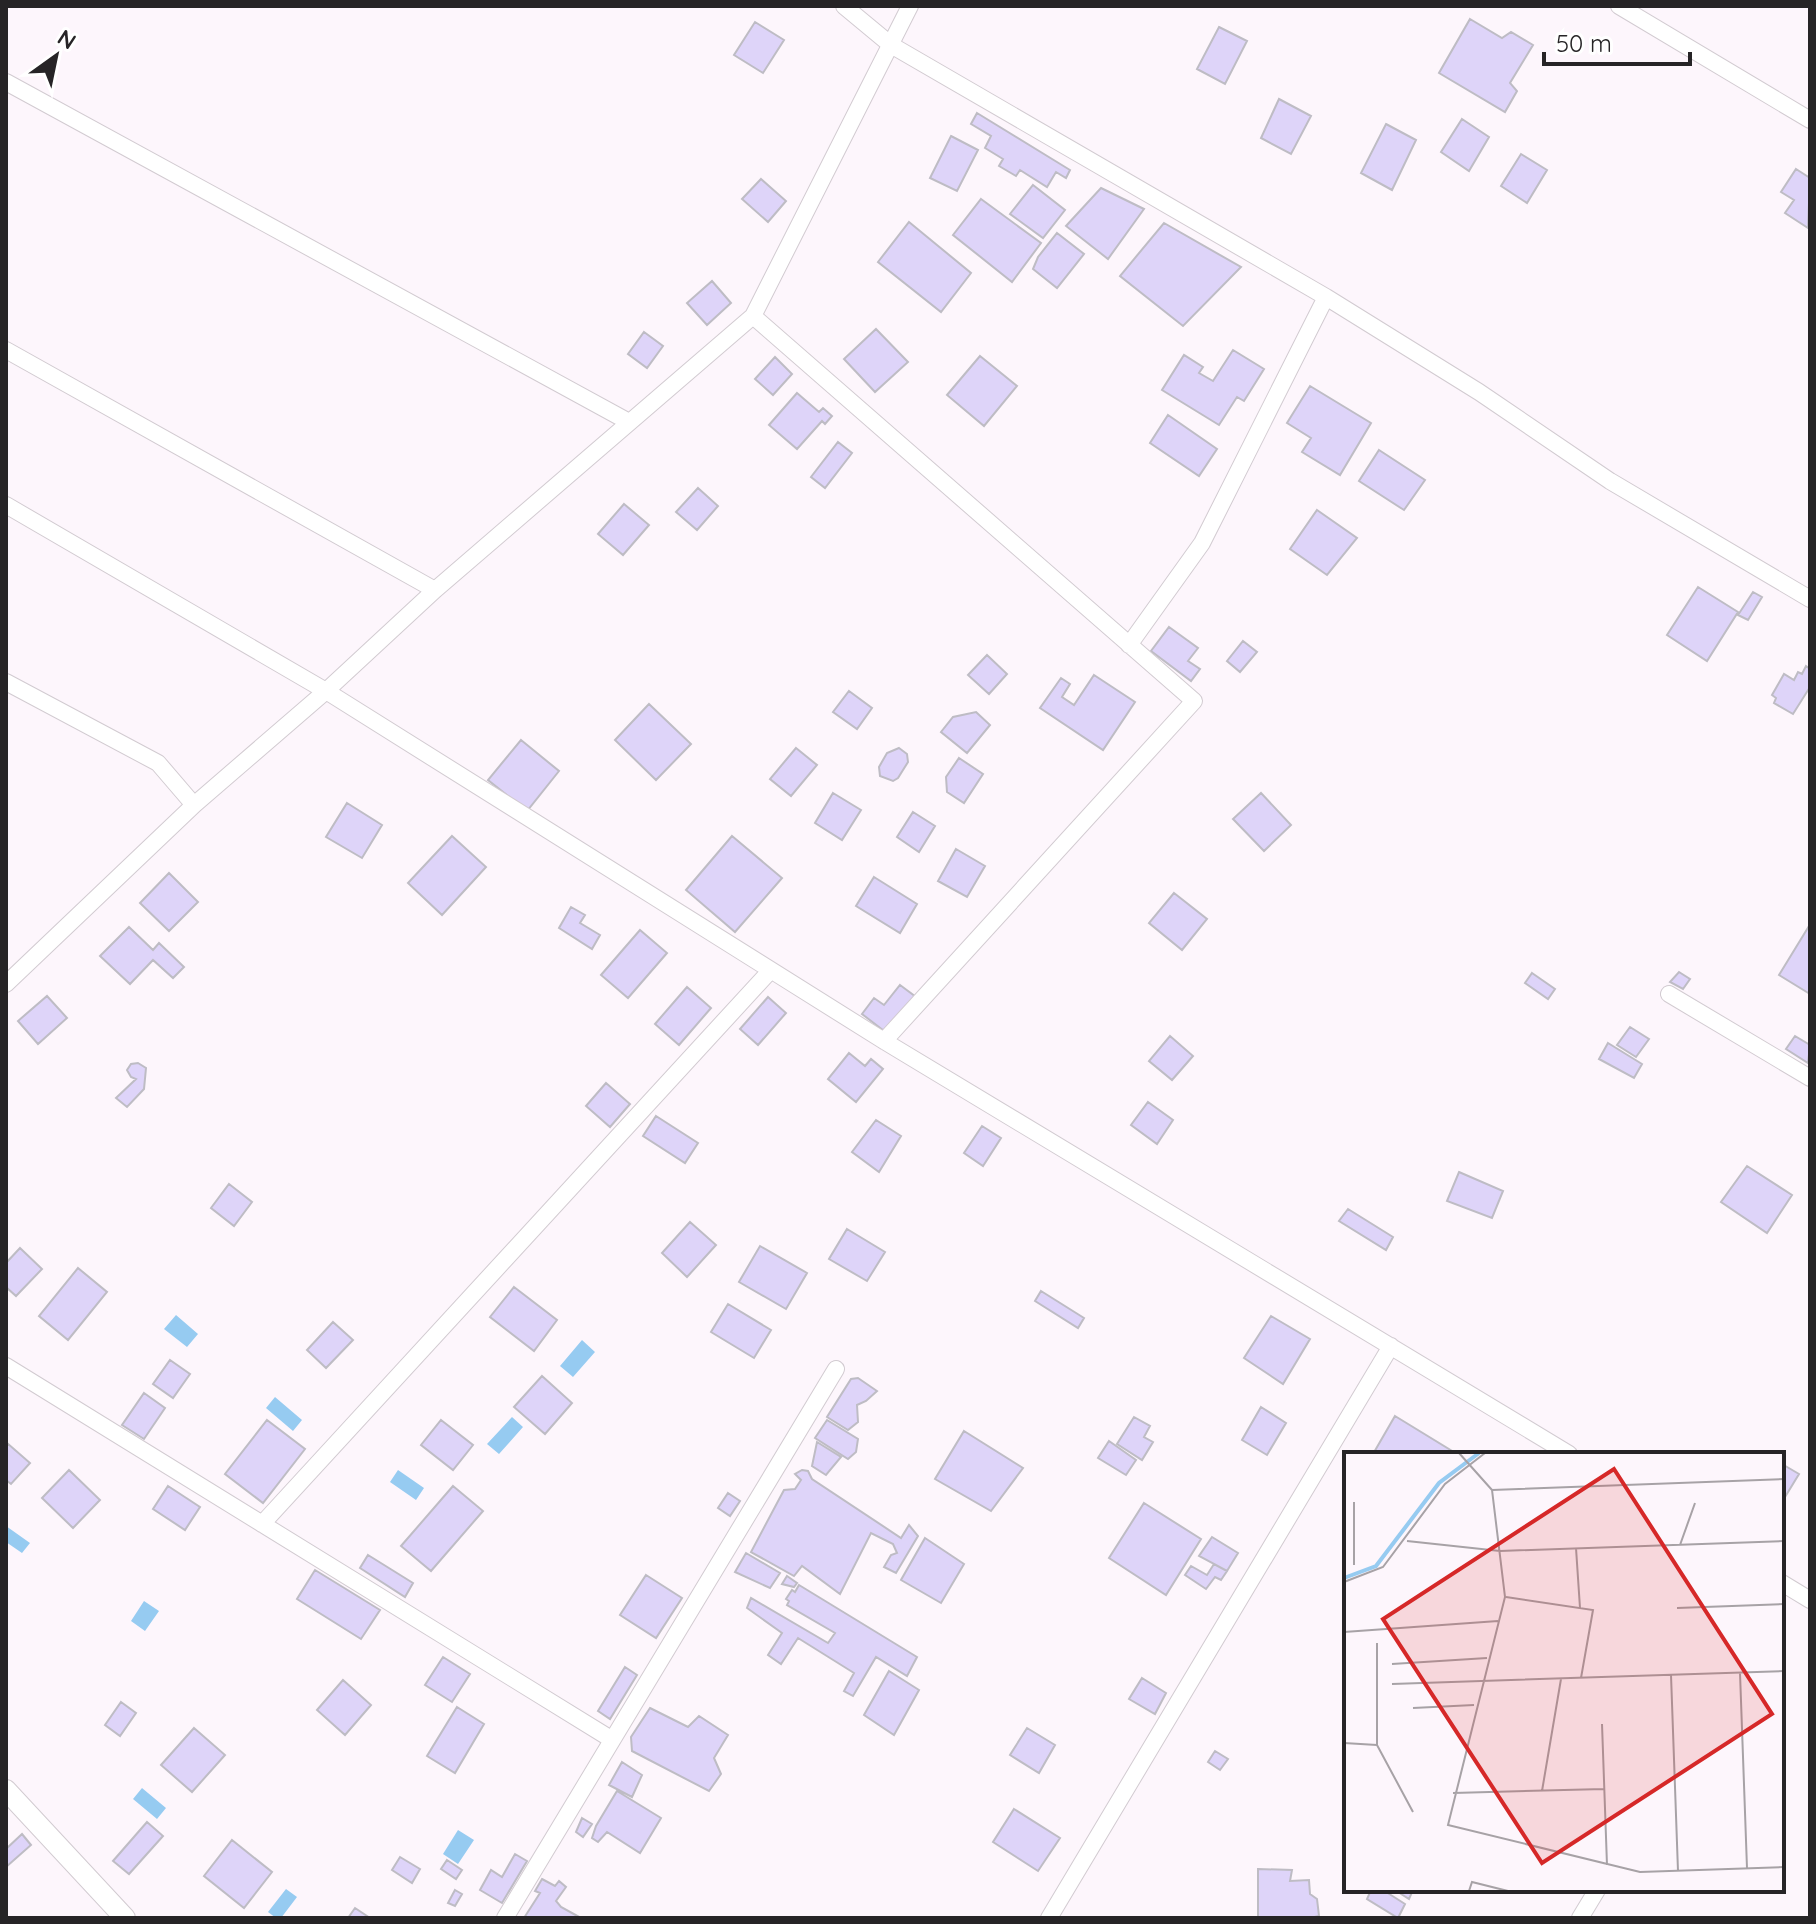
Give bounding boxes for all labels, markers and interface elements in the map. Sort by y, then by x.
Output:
north arrow [16,16,96,96]
scale bar [1544,16,1690,66]
text: N [52,23,81,55]
text: 50 m [1556,28,1612,58]
inset map [1344,1452,1784,1892]

